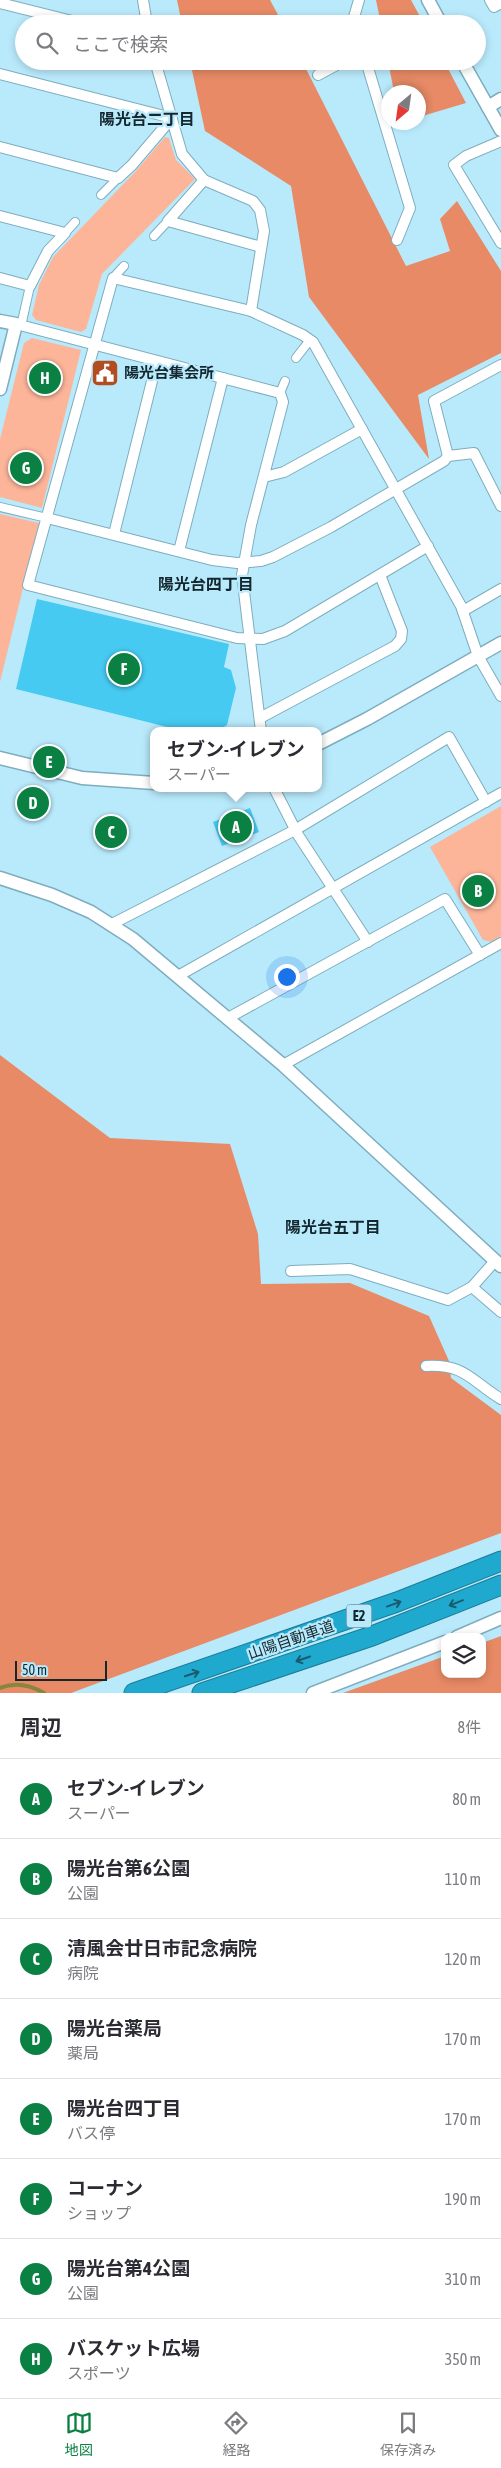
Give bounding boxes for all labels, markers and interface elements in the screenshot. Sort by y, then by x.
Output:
search box [15,15,486,70]
icon: search [33,29,61,57]
text: ここで検索 [73,33,168,55]
north arrow [381,85,426,130]
district label: 陽光台二丁目 [99,110,195,128]
public building icon: 陽光台集会所 [90,358,120,388]
pin: H [29,359,61,397]
place label: 陽光台集会所 [124,364,214,381]
pin: G [10,449,42,487]
district label: 陽光台四丁目 [158,575,254,593]
pin: F [108,650,140,688]
popup [150,727,322,792]
text: セブン-イレブン [167,738,305,760]
pin: E [33,743,65,781]
text: スーパー [167,765,231,783]
pin: D [17,784,49,822]
pin: A [220,808,252,846]
pin: C [95,813,127,851]
pin: B [462,872,494,910]
your location [274,964,300,990]
district label: 陽光台五丁目 [285,1218,381,1236]
one-way arrow [449,1598,464,1608]
one-way arrow [386,1599,401,1608]
road number: E2 [346,1604,372,1628]
street label: 山陽自動車道 [246,1617,336,1662]
map controls [441,1633,486,1678]
button: layers [441,1633,486,1678]
one-way arrow [296,1655,312,1664]
scale bar [15,1658,108,1681]
text: 50 m [22,1662,47,1678]
one-way arrow [183,1669,199,1678]
text: 周辺 [20,1715,62,1739]
text: 8件 [457,1718,481,1736]
text: セブン-イレブン [67,1777,205,1799]
text: A [32,1790,40,1808]
text: 80 m [452,1790,481,1808]
text: スーパー [67,1804,131,1822]
text: 陽光台第6公園 [67,1857,190,1879]
text: B [32,1870,40,1888]
text: 110 m [445,1870,481,1888]
text: 公園 [67,1884,99,1902]
text: 清風会廿日市記念病院 [67,1937,257,1959]
text: C [32,1950,40,1968]
text: 120 m [445,1950,481,1968]
text: 病院 [67,1964,99,1982]
text: 陽光台薬局 [67,2017,162,2039]
text: D [32,2030,40,2048]
text: 170 m [445,2030,481,2048]
text: 薬局 [67,2044,99,2062]
text: 陽光台四丁目 [67,2097,181,2119]
text: E [33,2110,39,2128]
text: 170 m [445,2110,481,2128]
text: バス停 [67,2124,115,2142]
text: コーナン [67,2177,143,2199]
text: F [33,2190,39,2208]
text: 190 m [445,2190,481,2208]
text: ショップ [67,2204,131,2222]
text: 陽光台第4公園 [67,2257,190,2279]
text: G [32,2270,40,2288]
text: 310 m [445,2270,481,2288]
text: 公園 [67,2284,99,2302]
text: バスケット広場 [67,2337,200,2359]
text: H [31,2350,41,2368]
text: 350 m [445,2350,481,2368]
text: スポーツ [67,2364,131,2382]
tab: 地図 [65,2409,93,2459]
tab: 経路 [222,2409,250,2459]
tab: 保存済み [380,2409,436,2459]

